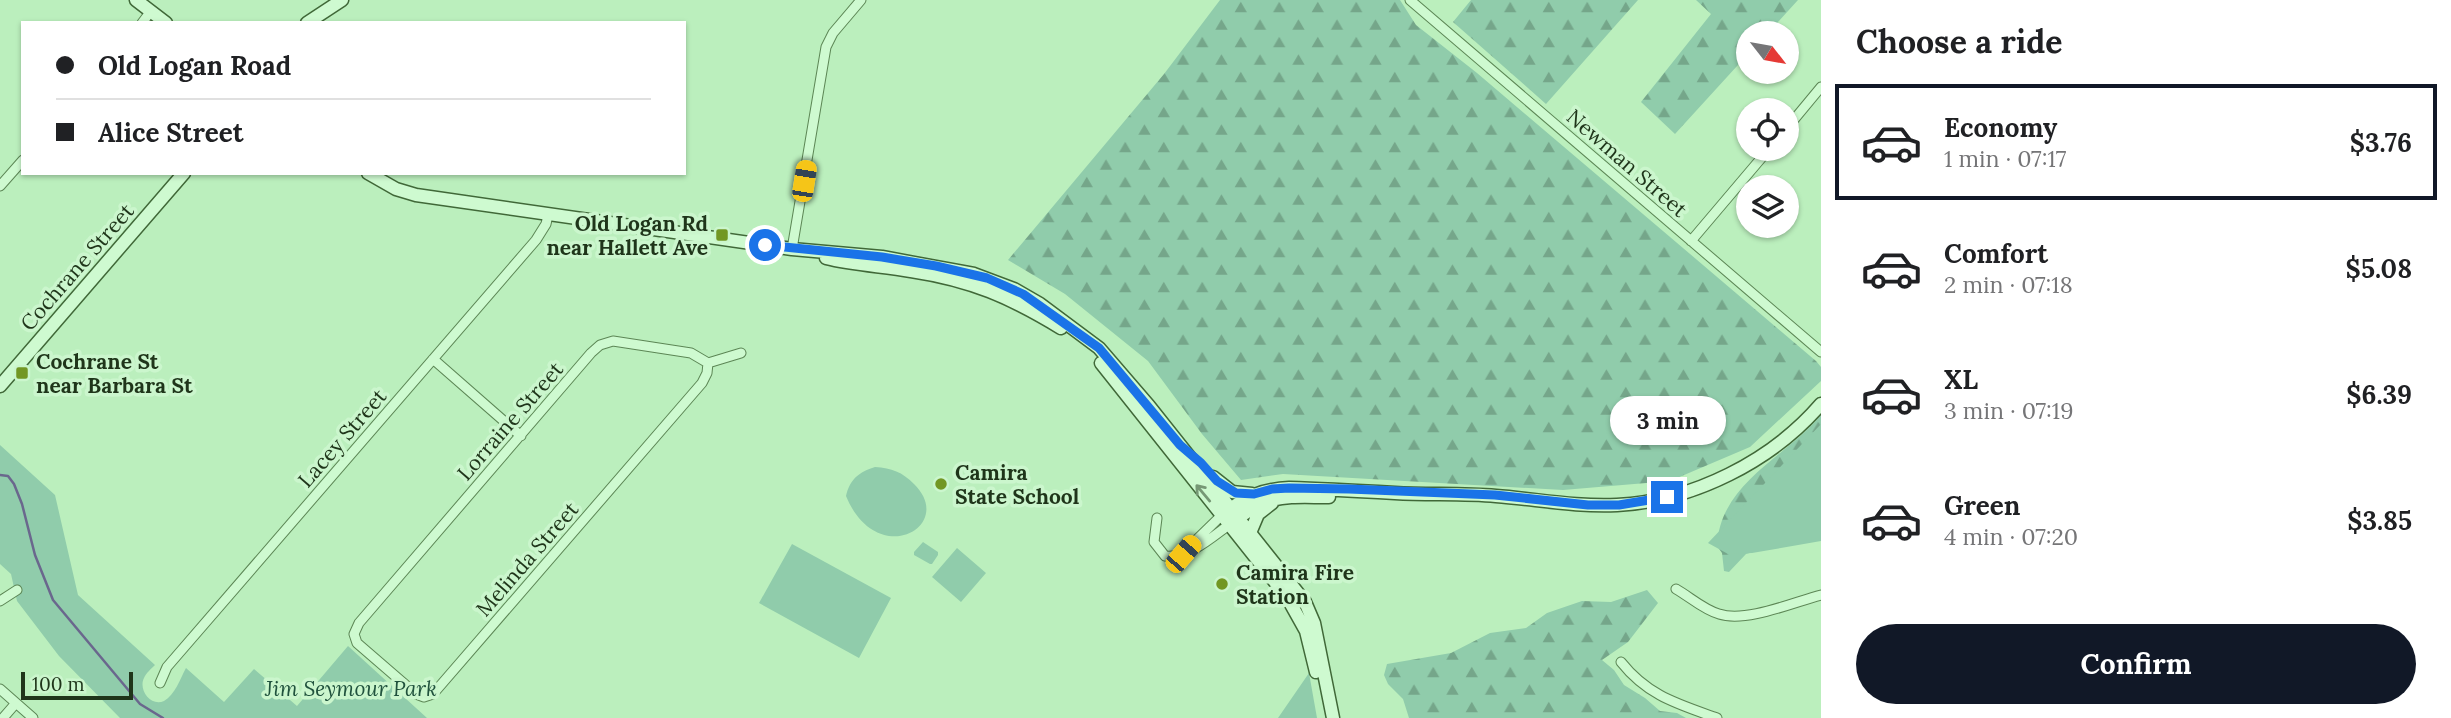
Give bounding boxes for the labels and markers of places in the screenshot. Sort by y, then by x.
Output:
place label: Old Logan Rd near Hallett Ave [546,210,708,261]
marker: Old Logan Rd near Hallett Ave [714,227,730,243]
place label: Cochrane St near Barbara St [36,348,193,399]
marker: Cochrane St near Barbara St [14,365,30,381]
place label: Camira State School [955,459,1080,510]
marker: Camira State School [933,476,949,492]
place label: Camira Fire Station [1236,559,1354,610]
marker: Camira Fire Station [1214,576,1230,592]

